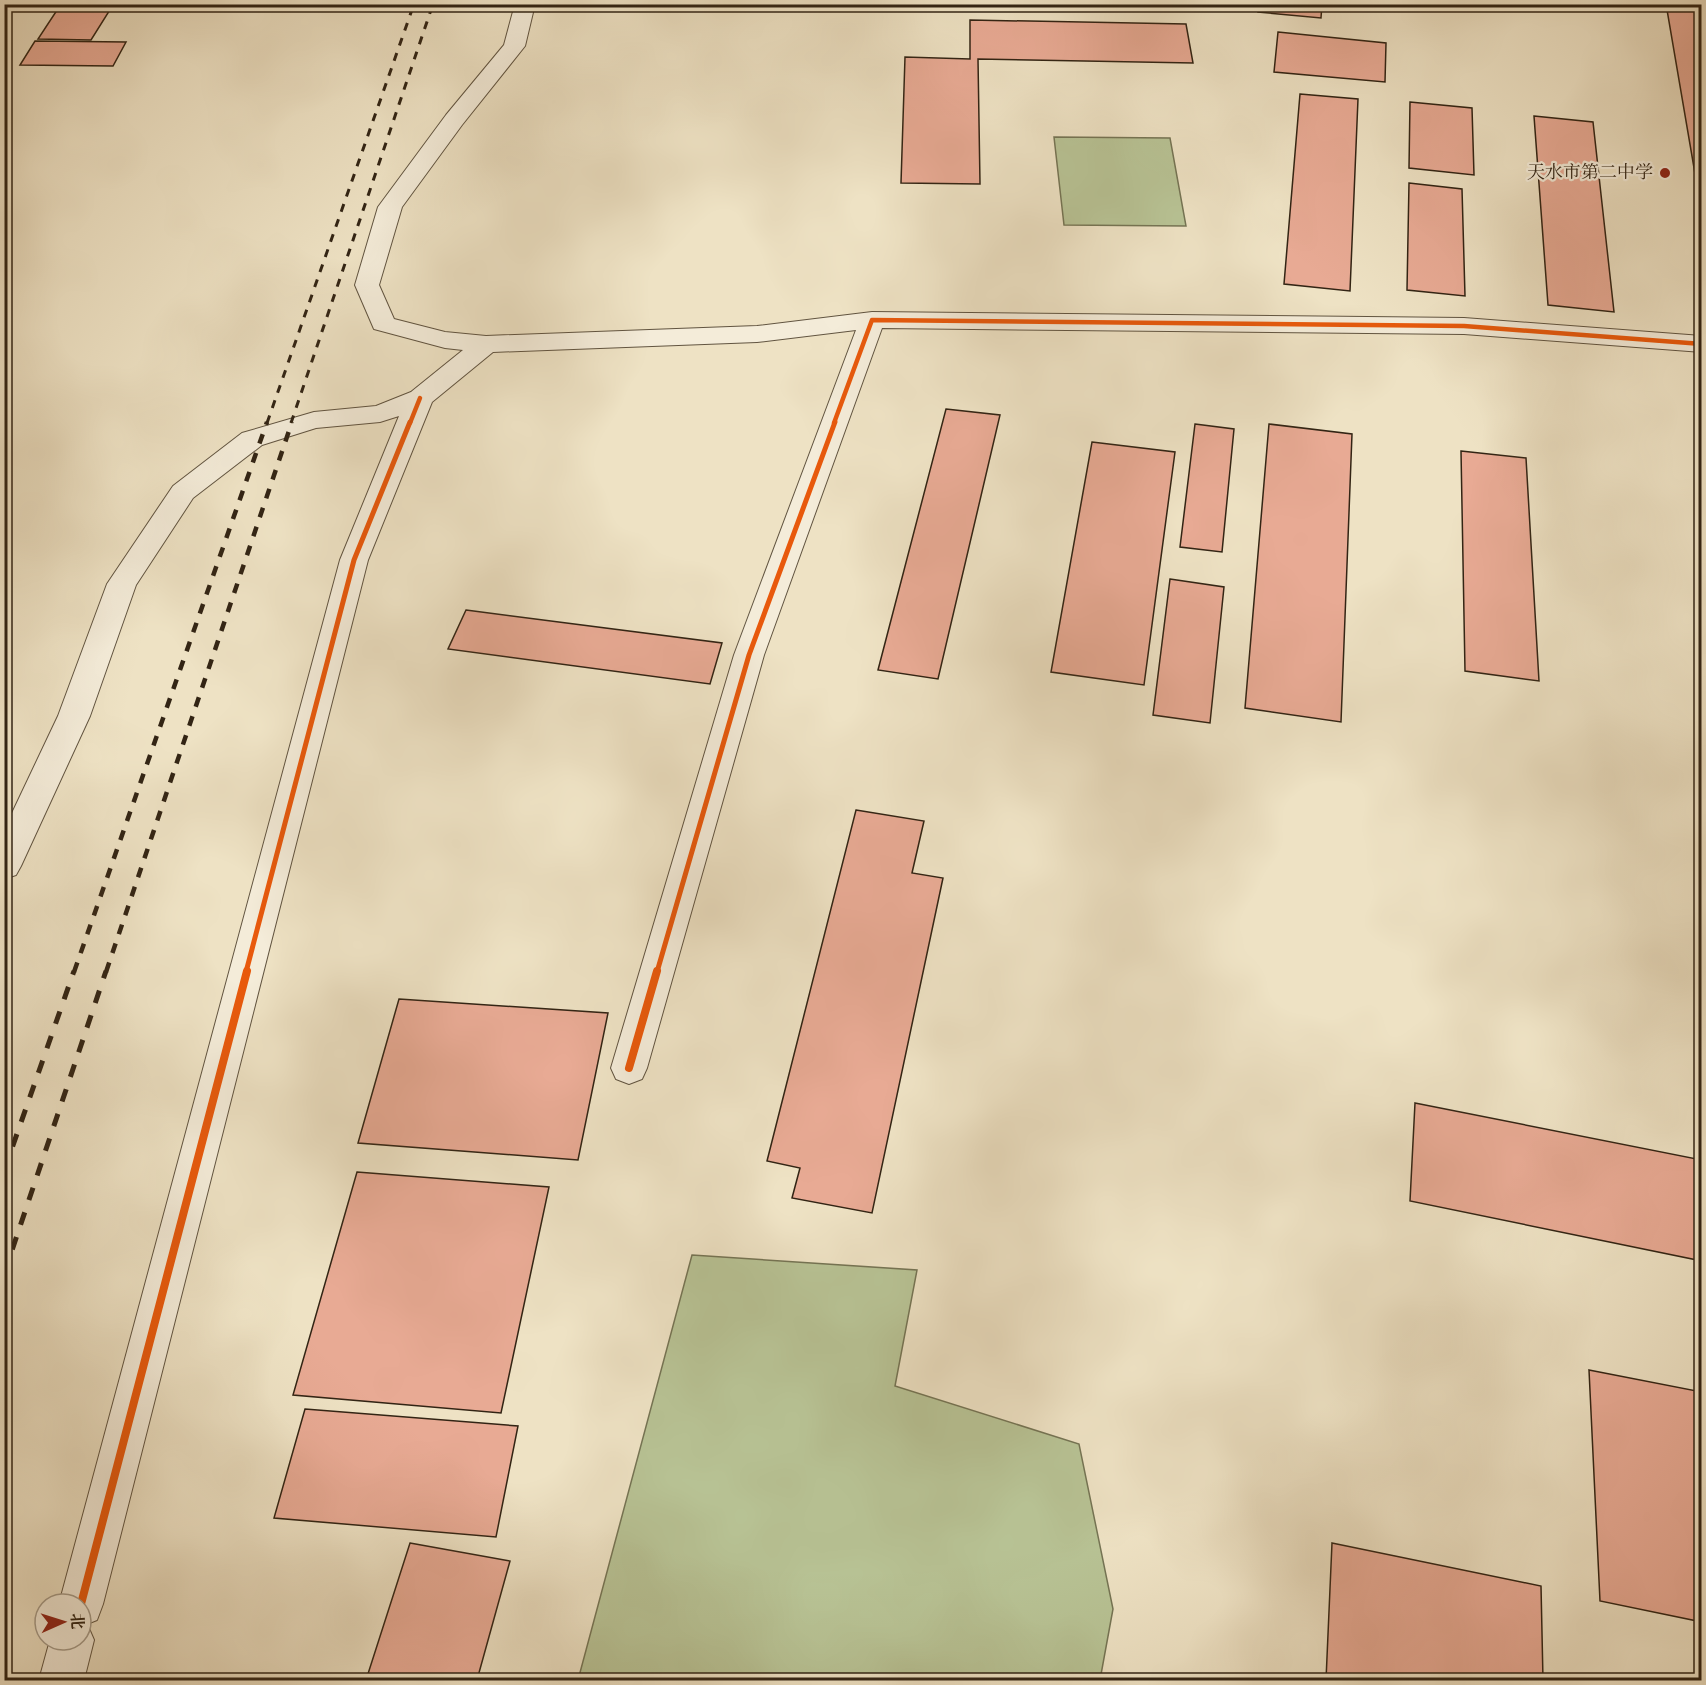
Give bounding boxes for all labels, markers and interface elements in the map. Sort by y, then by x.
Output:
place label: 天水市第二中学 [1527,162,1653,182]
marker: 天水市第二中学 [1658,166,1672,180]
north arrow [33,1592,93,1652]
text: 北 [68,1613,86,1630]

